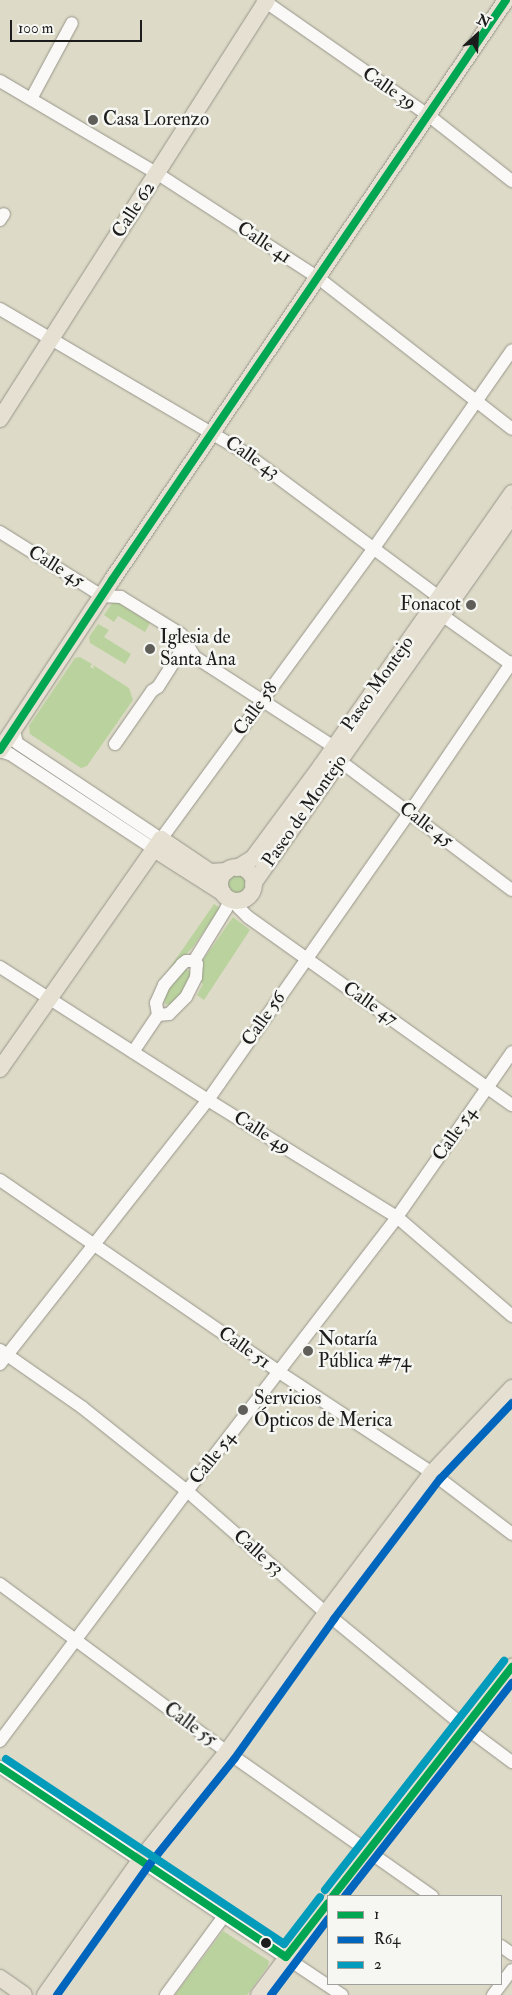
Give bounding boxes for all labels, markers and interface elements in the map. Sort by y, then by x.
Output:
scale bar [12,10,145,42]
north arrow [452,10,502,60]
text: N [474,11,493,31]
text: 100 m [18,19,53,38]
street label: Calle 39 [358,63,420,115]
place label: Casa Lorenzo [103,109,209,131]
marker: Casa Lorenzo [87,114,99,126]
street label: Calle 62 [107,178,161,242]
street label: Calle 41 [233,217,295,269]
street label: Calle 43 [220,432,284,484]
street label: Calle 45 [24,541,88,593]
place label: Fonacot [400,594,461,616]
marker: Fonacot [465,599,477,611]
place label: Iglesia de Santa Ana [160,627,236,671]
street label: Paseo Montejo [337,632,419,736]
marker: Iglesia de Santa Ana [144,643,156,655]
street label: Calle 58 [229,678,283,740]
street label: Paseo de Montejo [258,750,352,872]
street label: Calle 45 [394,797,458,853]
street label: Calle 47 [338,977,402,1031]
street label: Calle 56 [237,987,291,1051]
street label: Calle 54 [428,1102,482,1166]
street label: Calle 49 [229,1107,295,1159]
street label: Calle 51 [214,1322,274,1374]
place label: Notaría Pública #74 [318,1329,411,1373]
marker: Notaría Pública #74 [302,1345,314,1357]
place label: Servicios Ópticos de Merica [254,1388,392,1432]
marker: Servicios Ópticos de Merica [236,1403,250,1417]
street label: Calle 54 [185,1427,241,1489]
street label: Calle 53 [228,1525,288,1581]
street label: Calle 55 [159,1698,221,1752]
legend [327,1895,502,1985]
text: 1 [374,1905,379,1924]
text: R64 [374,1930,400,1949]
unlabelled marker [261,1938,271,1948]
text: 2 [374,1955,382,1974]

